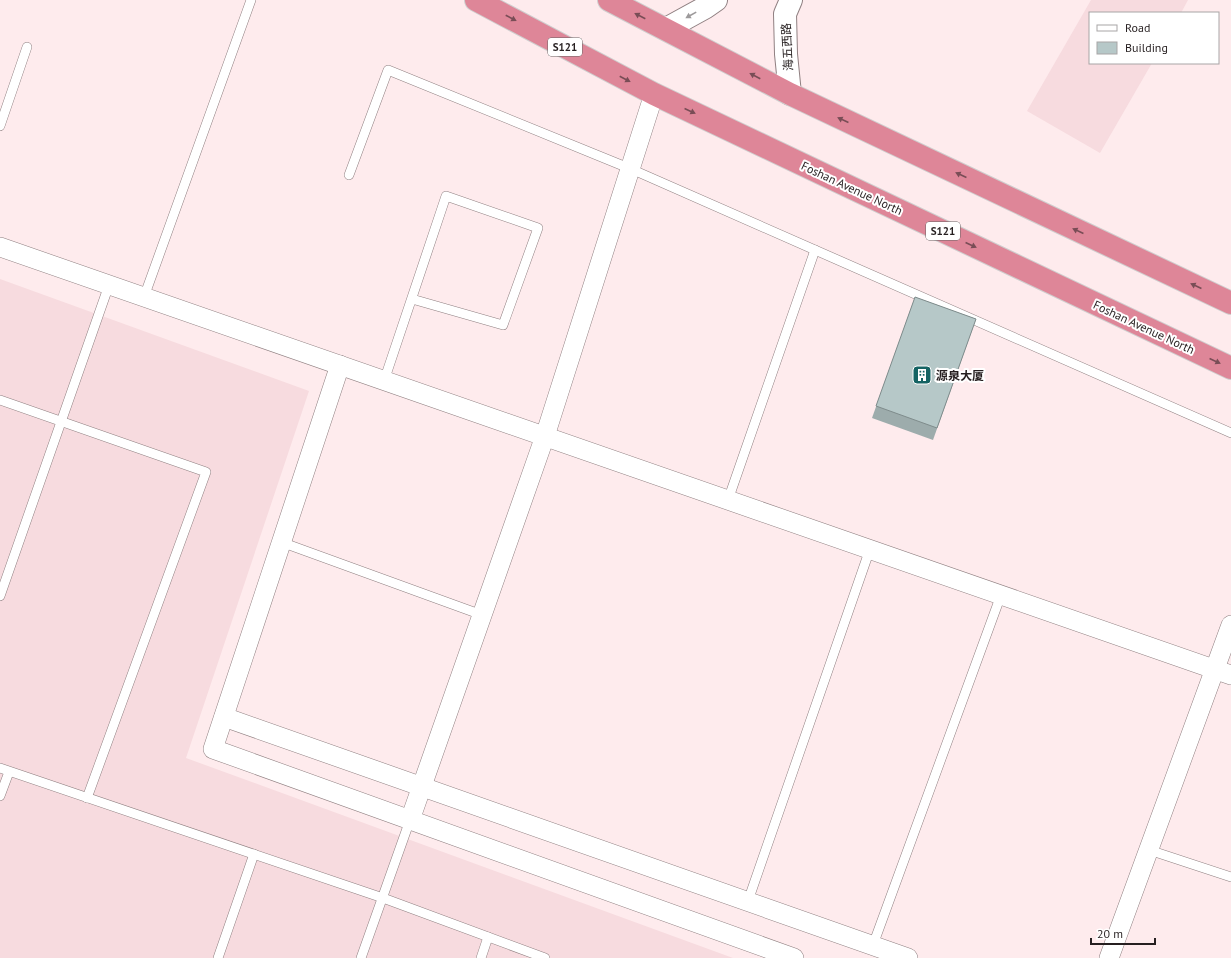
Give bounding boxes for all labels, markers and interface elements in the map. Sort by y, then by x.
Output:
one-way arrow [634,12,646,19]
one-way arrow [686,12,697,19]
legend [1089,12,1219,64]
one-way arrow [505,15,516,22]
text: Road [1125,20,1150,35]
street label: 海五西路 [778,23,796,71]
road number: S121 [548,38,582,56]
text: Building [1125,40,1168,55]
one-way arrow [749,73,761,79]
one-way arrow [620,76,631,82]
one-way arrow [684,108,695,114]
one-way arrow [837,116,849,122]
street label: Foshan Avenue North [799,158,905,218]
one-way arrow [955,172,966,178]
road number: S121 [926,222,960,240]
one-way arrow [1073,228,1084,234]
one-way arrow [966,242,977,248]
one-way arrow [1190,283,1201,289]
street label: Foshan Avenue North [1091,297,1197,357]
one-way arrow [1210,358,1221,364]
building icon: 源泉大厦 [911,364,933,386]
place label: 源泉大厦 [936,368,984,383]
scale bar [1091,920,1155,946]
text: 20 m [1097,926,1123,941]

